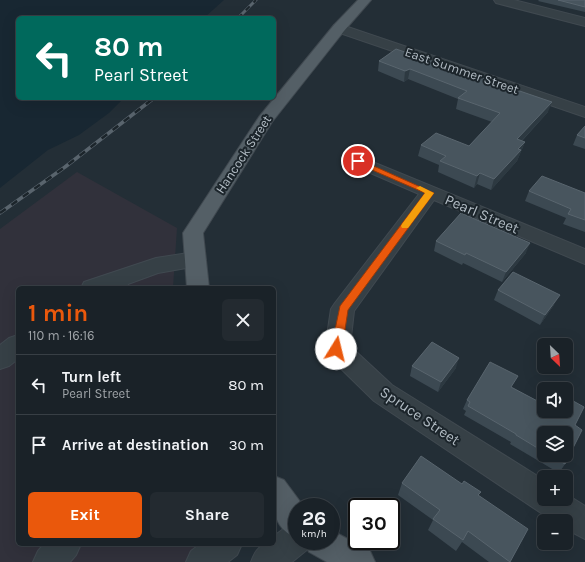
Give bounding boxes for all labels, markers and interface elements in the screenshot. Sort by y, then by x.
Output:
text: 80 m [94,30,163,63]
icon: left [28,32,80,84]
street label: East Summer Street [403,44,521,97]
text: Pearl Street [94,64,188,86]
street label: Hancock Street [213,112,274,196]
pin [341,144,375,178]
icon: arrive [347,150,369,172]
street label: Pearl Street [442,190,522,238]
text: 1 min [28,299,88,327]
button: close [222,299,264,341]
text: 110 m · 16:16 [28,328,95,343]
position arrow [315,328,357,370]
north arrow [537,338,573,374]
map controls [537,338,573,550]
text: Turn left [62,368,121,386]
icon: left [28,374,50,396]
text: 80 m [228,376,264,394]
button: sound [537,382,573,418]
street label: Spruce Street [377,383,464,450]
text: Pearl Street [62,386,130,401]
button: layers [537,426,573,462]
icon: arrive [28,434,50,456]
text: Arrive at destination [62,436,209,454]
text: 30 m [229,436,264,454]
button: + [537,470,573,506]
button: Exit [28,492,142,538]
button: Share [150,492,264,538]
speed limit sign: 30 [348,498,400,550]
text: 26 [302,507,326,530]
button: − [537,514,573,550]
text: km/h [301,528,327,540]

